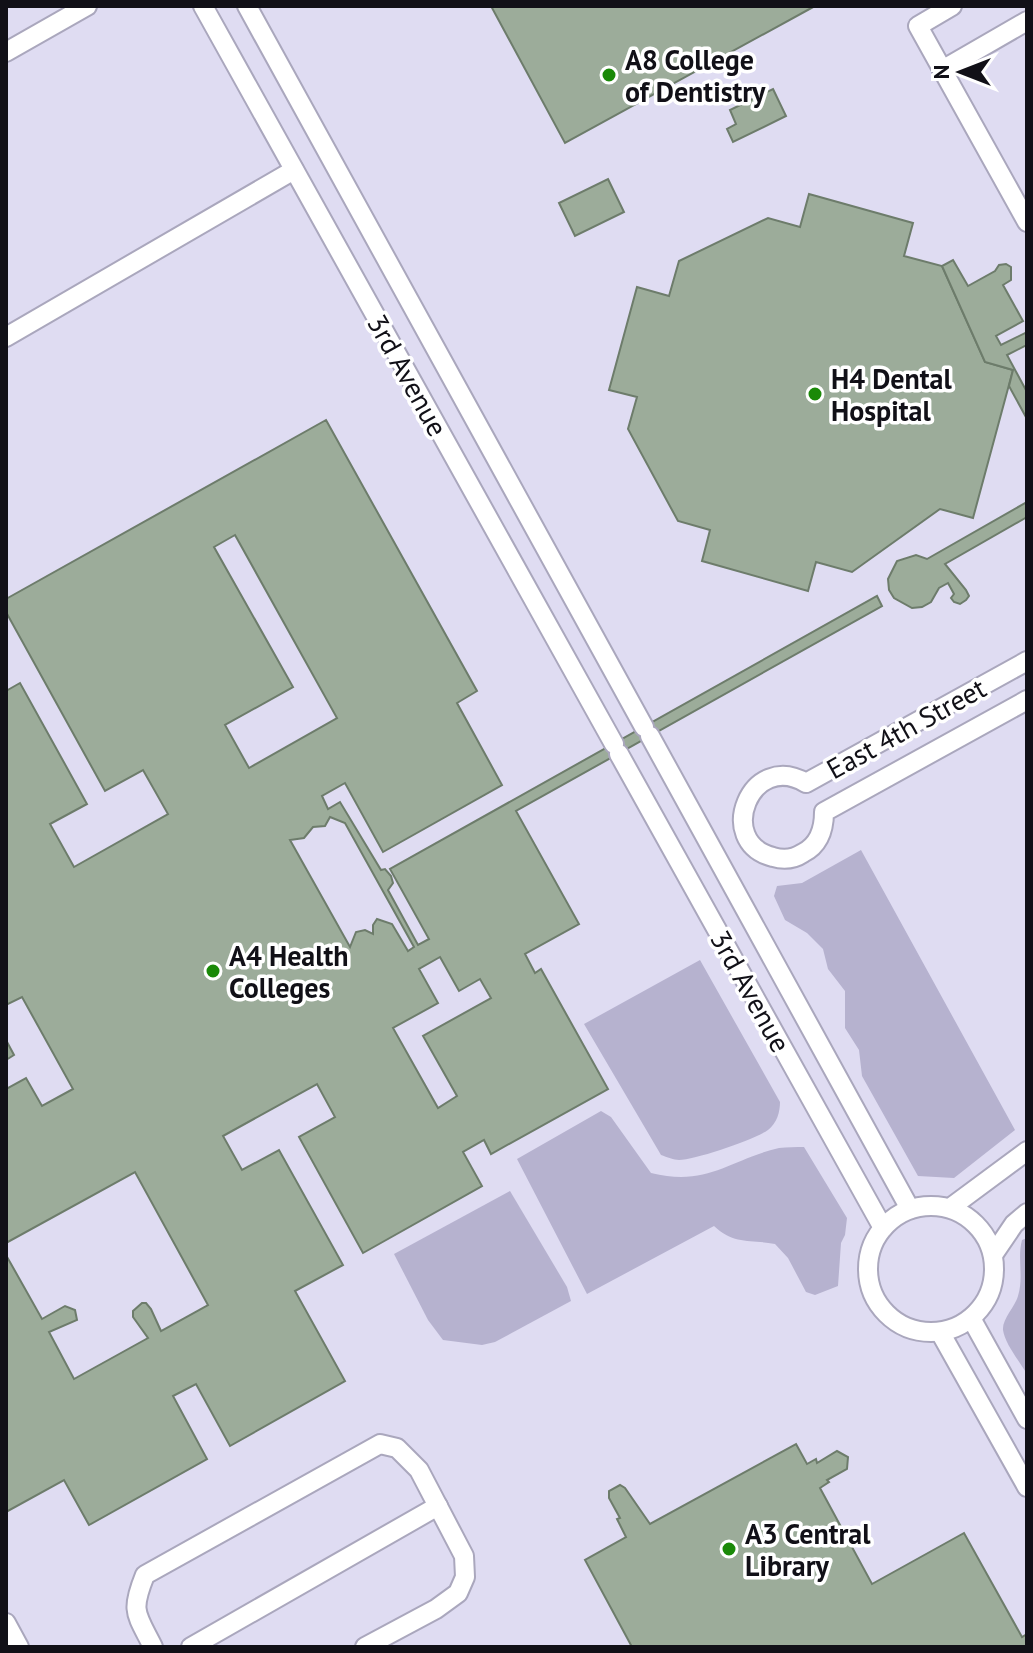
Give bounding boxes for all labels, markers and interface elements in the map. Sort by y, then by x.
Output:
north arrow [921,32,1001,112]
place label: A8 College of Dentistry [625,41,766,110]
text: N [927,65,955,79]
marker: A8 College of Dentistry [600,66,618,84]
street label: 3rd Avenue [359,307,457,443]
place label: H4 Dental Hospital [831,360,952,429]
marker: H4 Dental Hospital [806,385,824,403]
street label: East 4th Street [820,669,993,787]
street label: 3rd Avenue [702,923,800,1059]
place label: A4 Health Colleges [229,937,349,1006]
marker: A4 Health Colleges [204,962,222,980]
place label: A3 Central Library [745,1515,871,1584]
marker: A3 Central Library [720,1540,738,1558]

